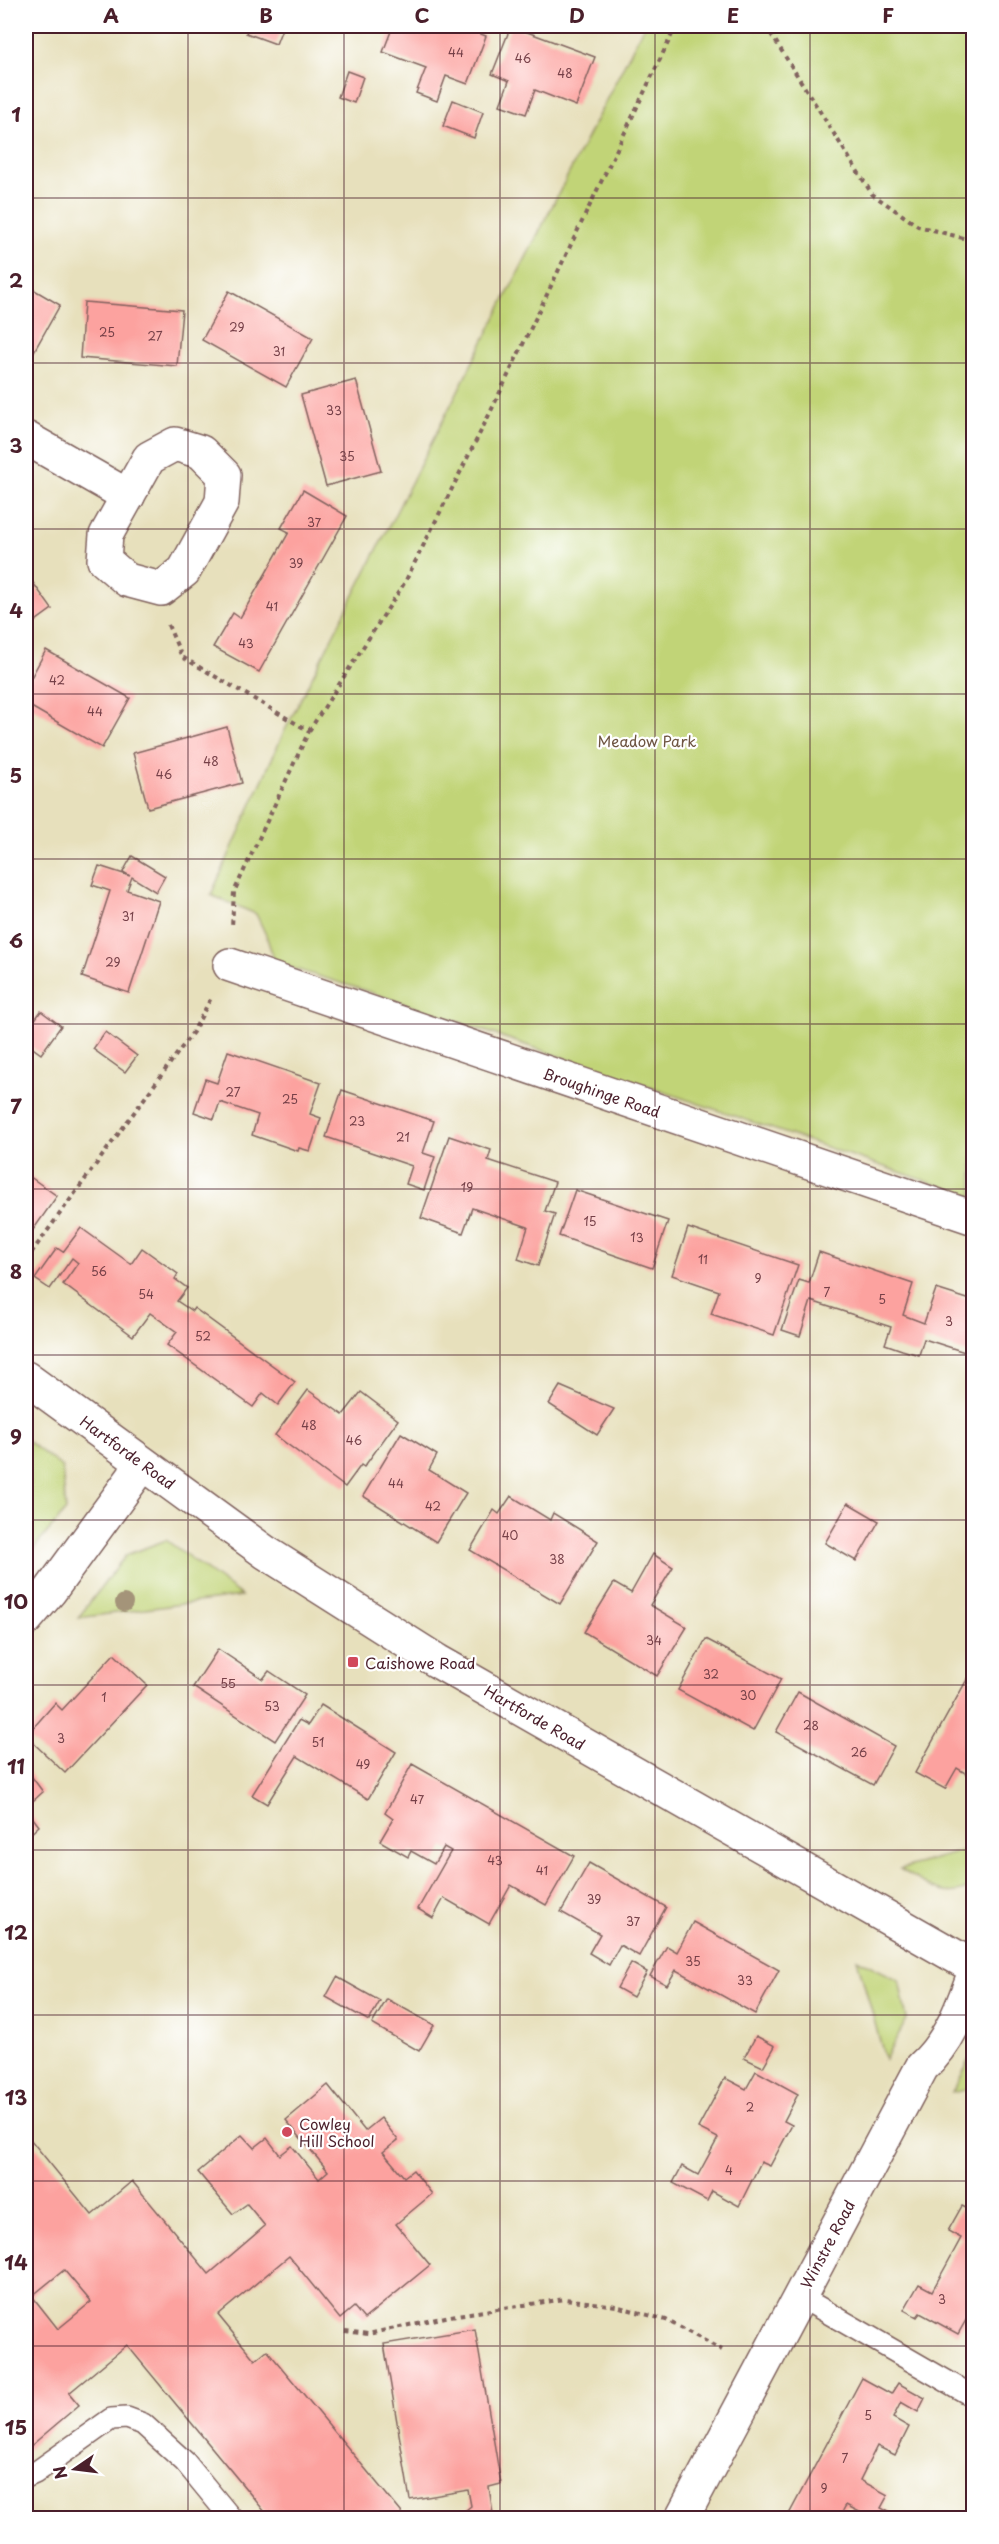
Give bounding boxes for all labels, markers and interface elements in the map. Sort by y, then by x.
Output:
text: A [103,0,119,30]
text: B [259,0,273,30]
text: C [414,0,430,30]
text: D [569,0,585,30]
text: E [727,0,739,30]
text: F [882,0,894,30]
house number: 44 [448,43,464,61]
house number: 46 [515,49,531,67]
house number: 48 [557,64,573,82]
text: 1 [11,99,21,129]
text: 2 [9,265,23,295]
house number: 29 [229,318,245,336]
house number: 25 [99,323,115,341]
house number: 27 [148,327,163,345]
house number: 31 [273,342,285,360]
house number: 33 [326,401,342,419]
text: 3 [9,430,23,460]
house number: 35 [339,447,355,465]
house number: 37 [307,513,322,531]
house number: 39 [289,554,303,572]
text: 4 [9,595,23,625]
house number: 41 [266,597,278,615]
house number: 43 [238,634,254,652]
house number: 42 [49,671,65,689]
house number: 44 [87,702,103,720]
park label: Meadow Park [598,729,696,752]
house number: 48 [203,752,219,770]
text: 5 [10,760,22,790]
house number: 46 [156,765,172,783]
house number: 31 [122,907,134,925]
text: 6 [9,925,23,955]
house number: 29 [105,953,121,971]
street label: Broughinge Road [540,1061,664,1123]
house number: 27 [226,1083,241,1101]
house number: 25 [282,1090,298,1108]
text: 7 [10,1091,22,1121]
house number: 23 [349,1112,365,1130]
house number: 21 [396,1128,410,1146]
house number: 19 [461,1178,473,1196]
house number: 15 [583,1212,597,1230]
house number: 13 [630,1228,644,1246]
house number: 11 [698,1250,708,1268]
text: 8 [10,1256,22,1286]
house number: 56 [91,1262,107,1280]
house number: 9 [754,1269,762,1287]
house number: 7 [824,1283,831,1301]
house number: 54 [138,1285,154,1303]
house number: 5 [878,1290,886,1308]
house number: 3 [945,1312,953,1330]
house number: 52 [195,1327,211,1345]
street label: Hartforde Road [75,1409,181,1495]
house number: 48 [301,1416,317,1434]
text: 9 [10,1421,22,1451]
house number: 46 [346,1431,362,1449]
house number: 44 [388,1474,404,1492]
house number: 42 [425,1497,441,1515]
house number: 40 [502,1526,519,1544]
house number: 38 [549,1550,565,1568]
text: 10 [4,1586,28,1616]
house number: 34 [646,1631,662,1649]
place label: Caishowe Road [365,1651,476,1674]
marker: Caishowe Road [346,1655,360,1669]
house number: 32 [703,1665,719,1683]
house number: 55 [220,1674,236,1692]
street label: Hartforde Road [480,1679,590,1755]
house number: 30 [740,1686,757,1704]
house number: 1 [101,1688,107,1706]
house number: 53 [264,1697,280,1715]
house number: 28 [803,1716,819,1734]
house number: 3 [57,1729,65,1747]
house number: 51 [312,1733,324,1751]
house number: 26 [851,1743,867,1761]
text: 11 [7,1751,25,1781]
house number: 49 [356,1755,370,1773]
house number: 47 [410,1790,425,1808]
house number: 43 [487,1851,503,1869]
house number: 41 [536,1861,548,1879]
house number: 39 [587,1890,601,1908]
house number: 37 [626,1912,641,1930]
text: 12 [4,1917,28,1947]
house number: 35 [685,1952,701,1970]
house number: 33 [737,1971,753,1989]
text: 13 [5,2082,27,2112]
house number: 2 [746,2098,754,2116]
place label: Cowley Hill School [299,2112,375,2152]
marker: Cowley Hill School [280,2125,294,2139]
house number: 4 [725,2161,733,2179]
street label: Winstre Road [794,2196,860,2292]
text: 14 [4,2247,28,2277]
house number: 3 [938,2290,946,2308]
house number: 5 [864,2406,872,2424]
text: 15 [5,2412,27,2442]
north arrow [45,2439,105,2499]
house number: 7 [842,2449,849,2467]
text: N [46,2464,73,2482]
house number: 9 [820,2479,828,2497]

